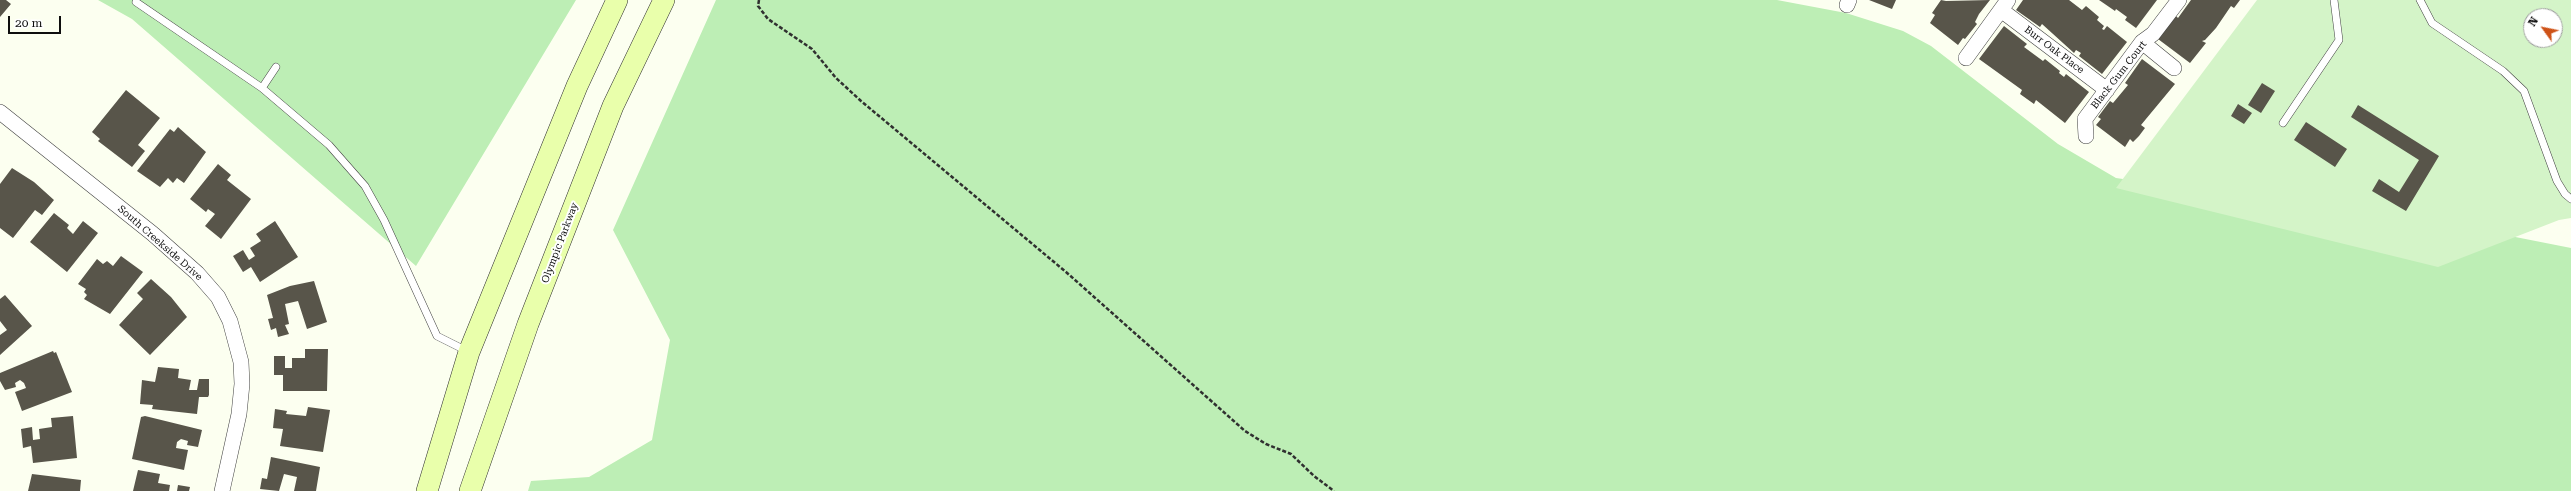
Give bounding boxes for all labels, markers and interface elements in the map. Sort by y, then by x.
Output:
scale bar [10,8,63,34]
north arrow [2523,8,2563,48]
text: N [2526,15,2541,29]
text: 20 m [15,16,42,30]
street label: Burr Oak Place [2022,24,2086,76]
street label: Black Gum Court [2089,39,2149,111]
street label: Olympic Parkway [539,201,581,285]
street label: South Creekside Drive [115,203,205,283]

